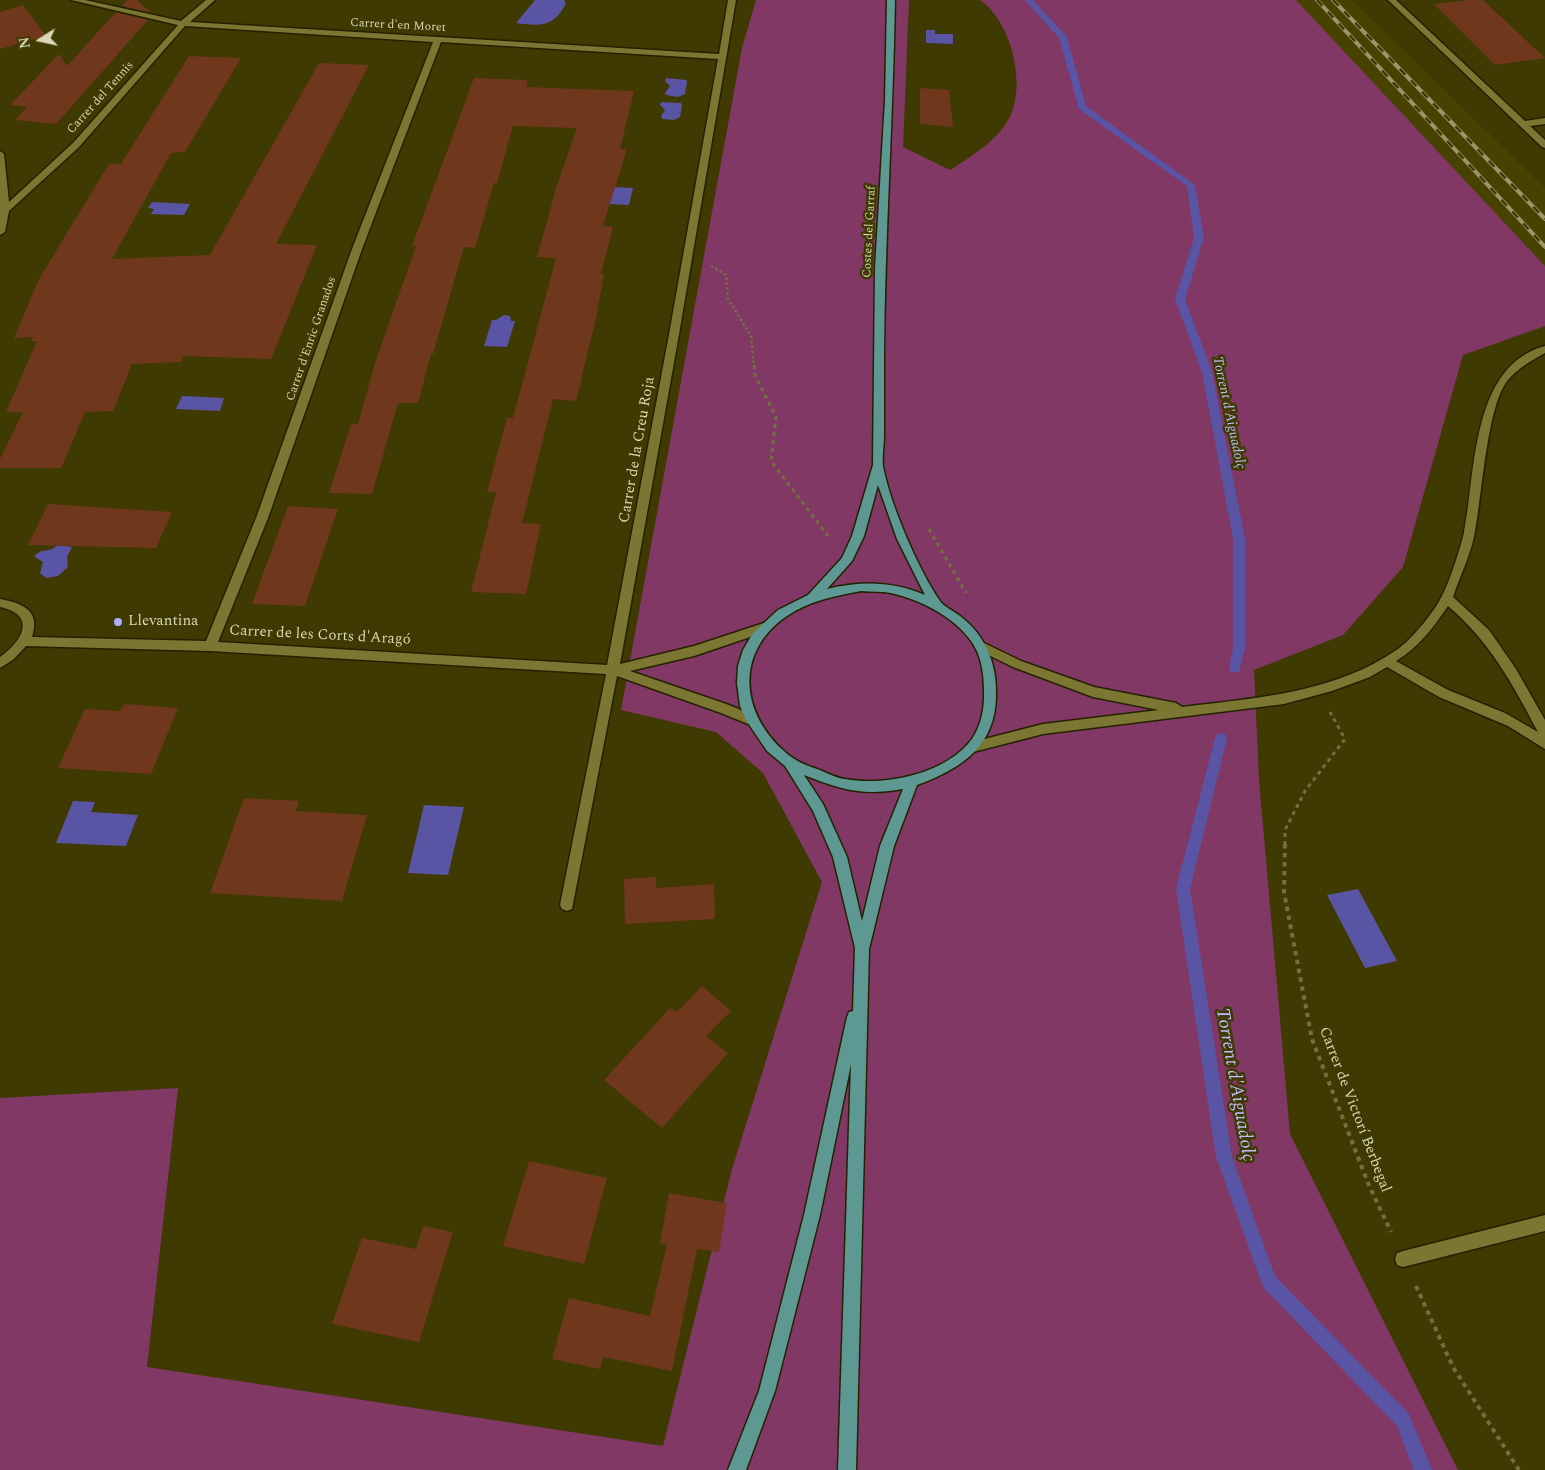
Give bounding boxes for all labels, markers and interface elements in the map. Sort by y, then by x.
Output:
north arrow [15,15,65,65]
street label: Carrer d'en Moret [350,16,446,36]
text: N [13,35,36,50]
street label: Carrer del Tennis [65,59,137,137]
street label: Costes del Garraf [860,186,880,278]
street label: Carrer d'Enric Granados [284,275,340,403]
water label: Torrent d'Aiguadolç [1208,355,1248,471]
street label: Carrer de la Creu Roja [616,375,660,525]
place label: Llevantina [128,613,198,631]
marker: Llevantina [112,616,124,628]
street label: Carrer de les Corts d'Aragó [229,622,411,650]
water label: Torrent d'Aiguadolç [1209,1006,1259,1164]
street label: Carrer de Victorí Berbegal [1314,1025,1394,1195]

